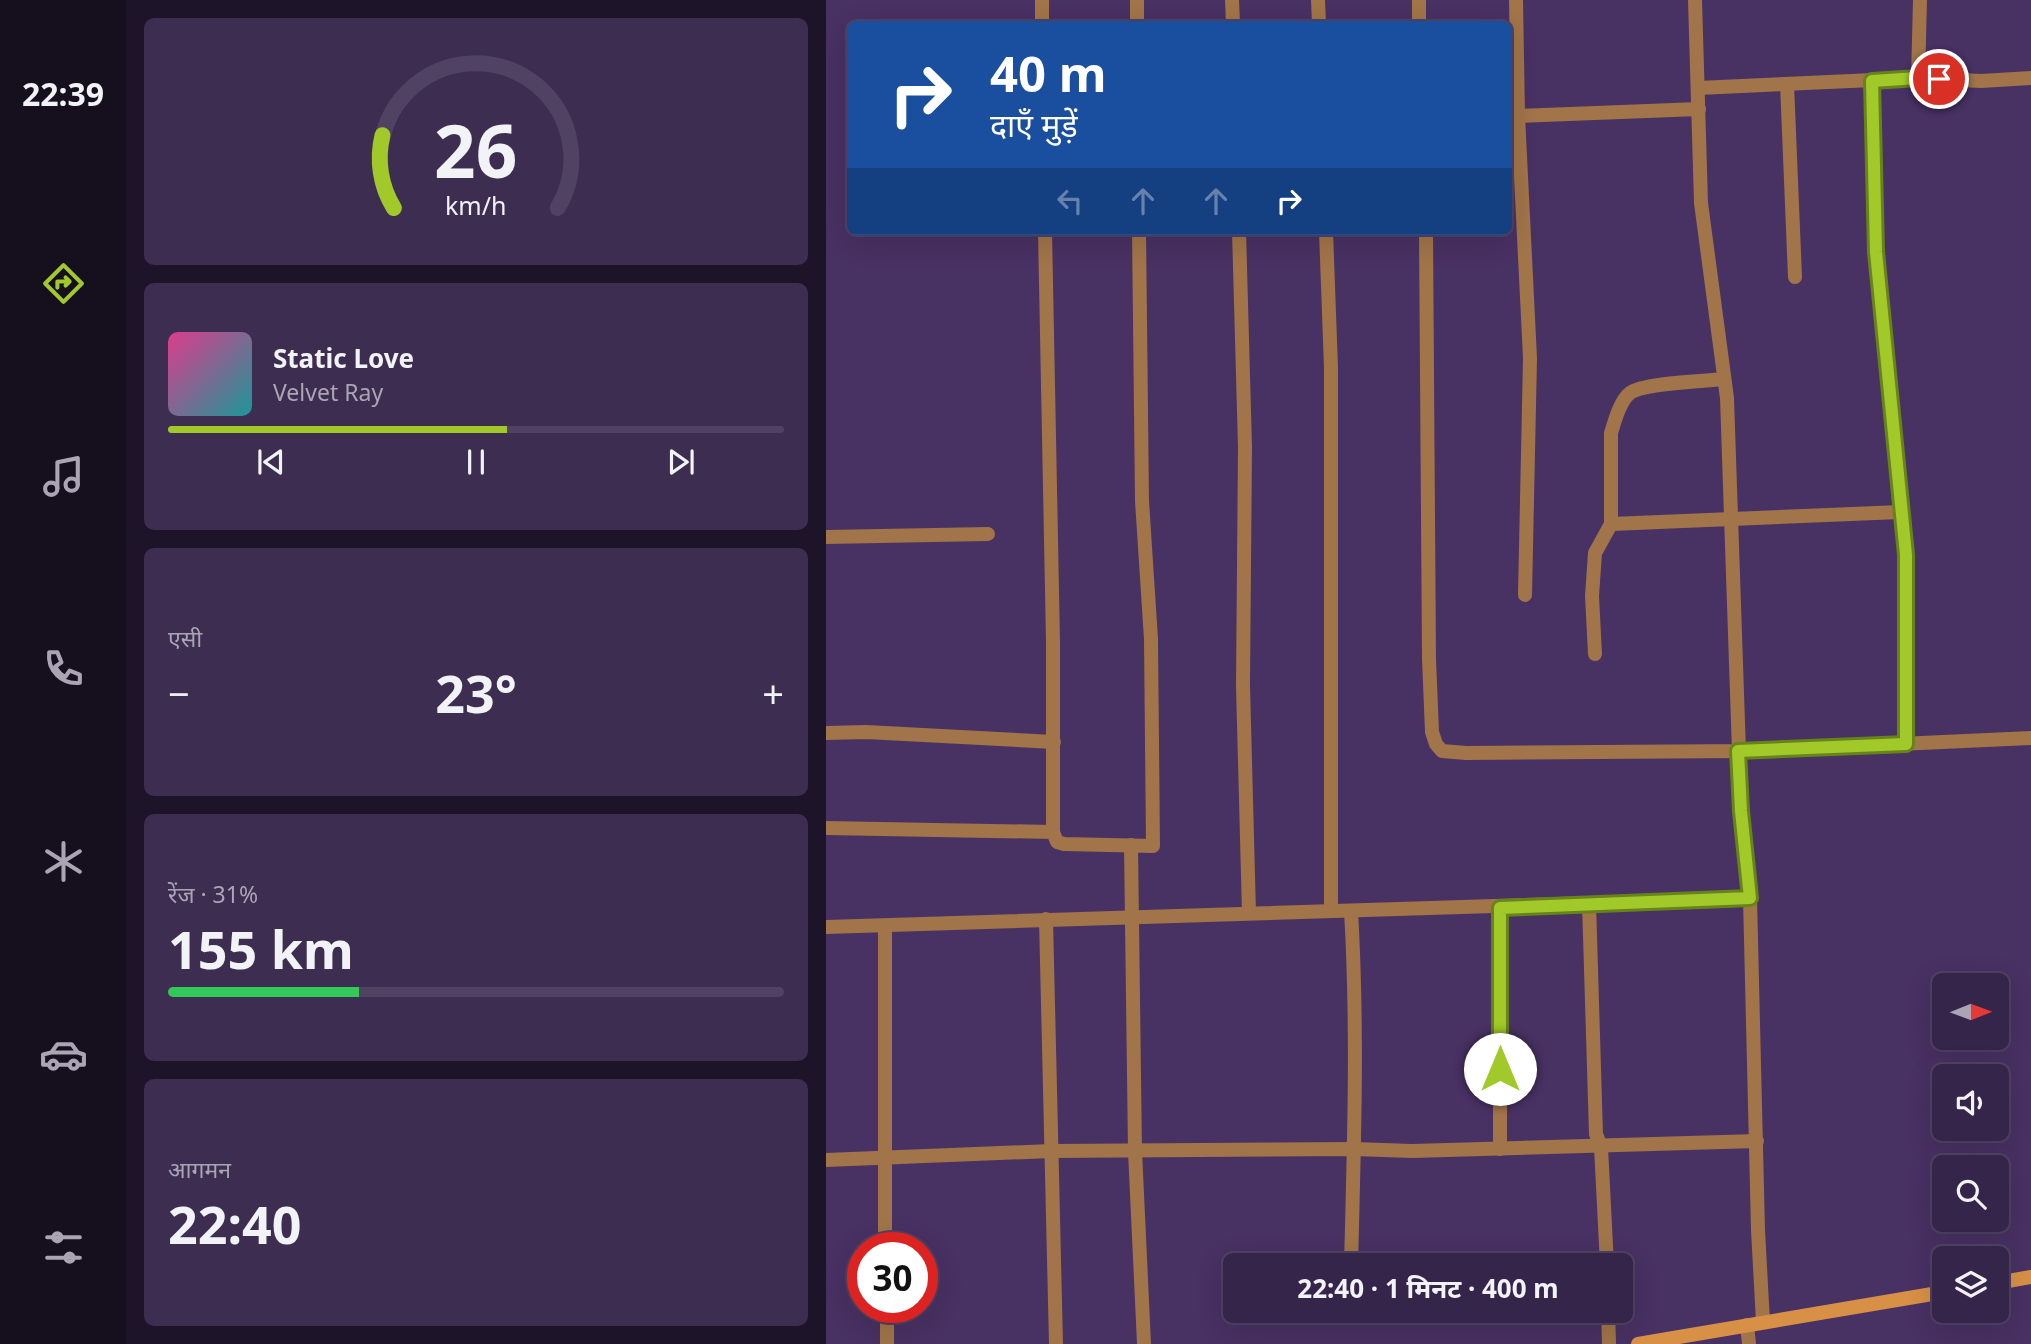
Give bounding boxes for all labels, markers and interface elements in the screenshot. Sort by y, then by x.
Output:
text: 40 m [990,40,1107,106]
icon: right [875,49,966,140]
pin [1909,49,1969,109]
icon: arrive [1920,60,1958,98]
text: 22:39 [22,72,104,115]
text: 26 [434,100,518,199]
text: दाएँ मुड़ें [990,103,1078,146]
icon: left [1051,182,1089,220]
icon: ahead [1124,182,1162,220]
icon: ahead [1197,182,1235,220]
icon: right [1270,182,1308,220]
text: km/h [445,187,507,221]
icon: directions [39,259,88,308]
text: Static Love [273,340,414,376]
text: Velvet Ray [273,376,383,408]
icon: previous [252,443,290,481]
icon: pause [457,443,495,481]
icon: next [662,443,700,481]
icon: music [39,452,88,501]
text: एसी [168,622,202,654]
icon: phone [39,644,88,693]
text: 23° [435,657,517,728]
text: − [168,667,190,719]
text: + [762,667,784,719]
icon: climate [39,837,88,886]
text: रेंज · 31% [168,878,258,910]
text: 155 km [168,913,354,984]
north arrow [1932,973,2009,1050]
map controls [1932,973,2009,1323]
icon: car [39,1030,88,1079]
position arrow [1463,1032,1537,1106]
button: sound [1932,1064,2009,1141]
text: आगमन [168,1153,231,1185]
button: search [1932,1155,2009,1232]
text: 22:40 [168,1188,302,1259]
icon: filters [39,1223,88,1272]
speed limit sign: 30 [847,1232,938,1323]
button: layers [1932,1246,2009,1323]
text: 22:40 · 1 मिनट · 400 m [1297,1270,1559,1306]

